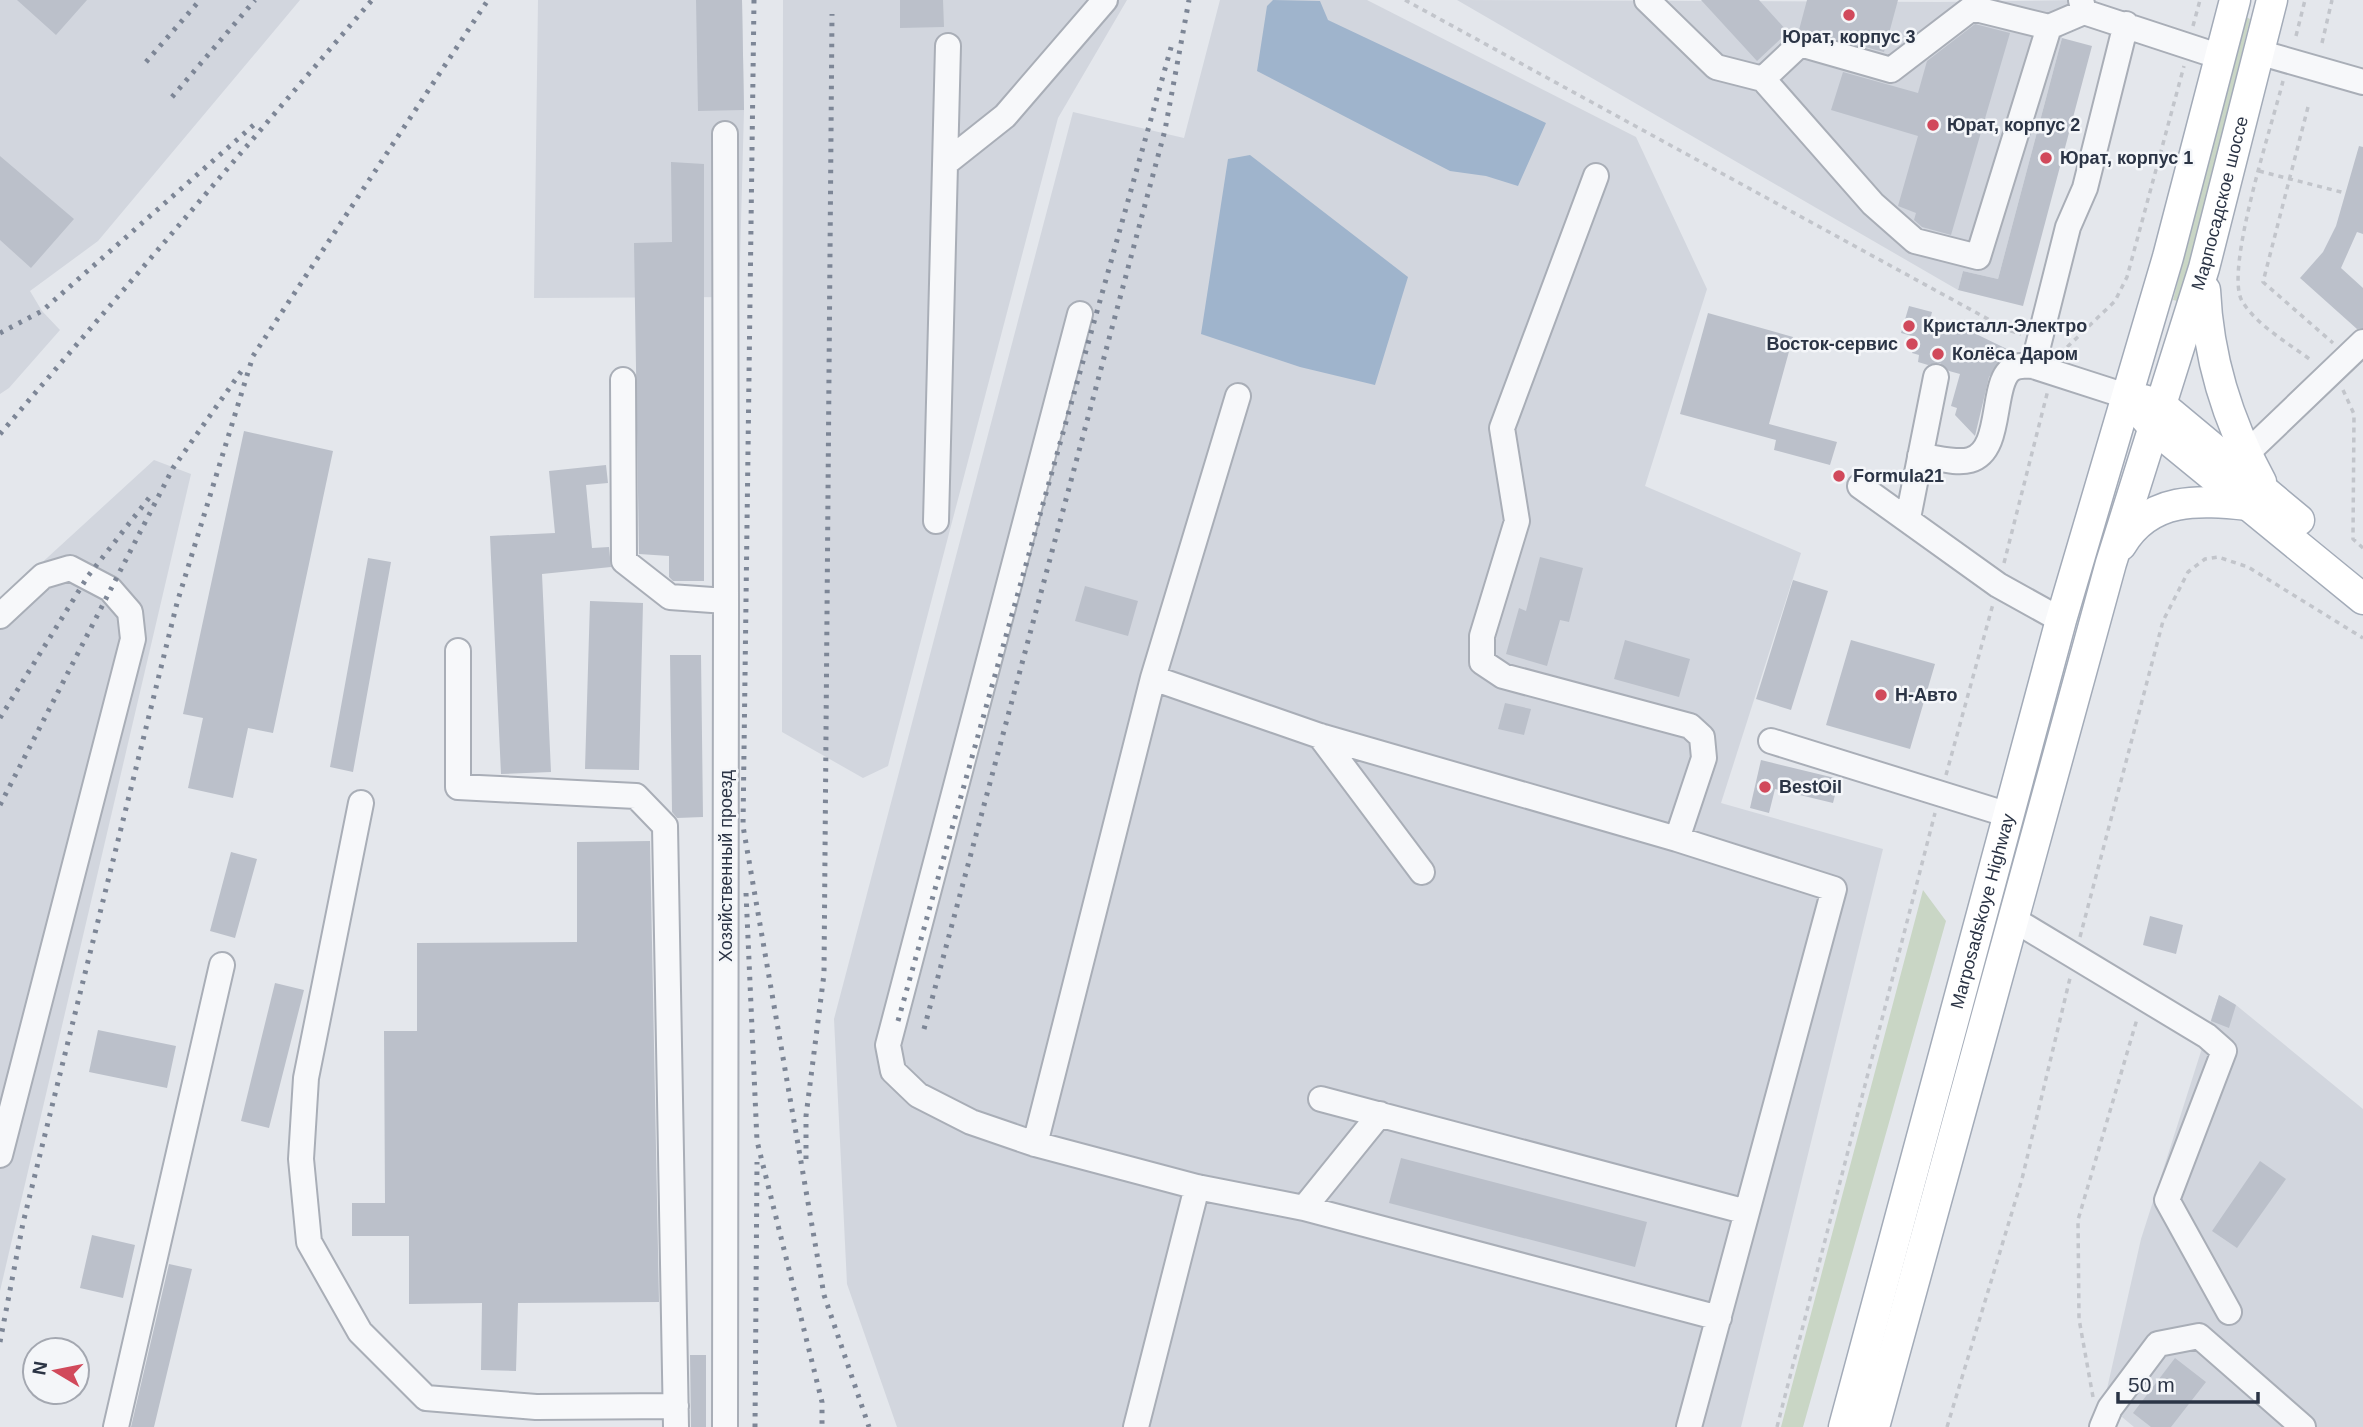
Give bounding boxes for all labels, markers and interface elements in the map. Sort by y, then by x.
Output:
marker: Юрат, корпус 3 [1841,7,1857,23]
place label: Юрат, корпус 3 [1782,27,1916,47]
street label: Марпосадское шоссе [2188,114,2252,293]
place label: Юрат, корпус 2 [1947,115,2080,135]
marker: Юрат, корпус 2 [1925,117,1941,133]
place label: Юрат, корпус 1 [2060,148,2193,168]
marker: Юрат, корпус 1 [2038,150,2054,166]
place label: Кристалл-Электро [1923,316,2087,336]
marker: Кристалл-Электро [1901,318,1917,334]
place label: Восток-сервис [1766,334,1898,354]
marker: Восток-сервис [1904,336,1920,352]
place label: Колёса Даром [1952,344,2078,364]
marker: Колёса Даром [1930,346,1946,362]
place label: Formula21 [1853,466,1944,486]
marker: Formula21 [1831,468,1847,484]
place label: Н-Авто [1895,685,1957,705]
marker: Н-Авто [1873,687,1889,703]
street label: Хозяйственный проезд [716,770,736,962]
place label: BestOil [1779,777,1842,797]
marker: BestOil [1757,779,1773,795]
street label: Marposadskoye Highway [1947,812,2018,1011]
north arrow [21,1336,91,1406]
text: N [28,1360,51,1377]
scale bar [2118,1360,2258,1404]
text: 50 m [2128,1373,2175,1396]

